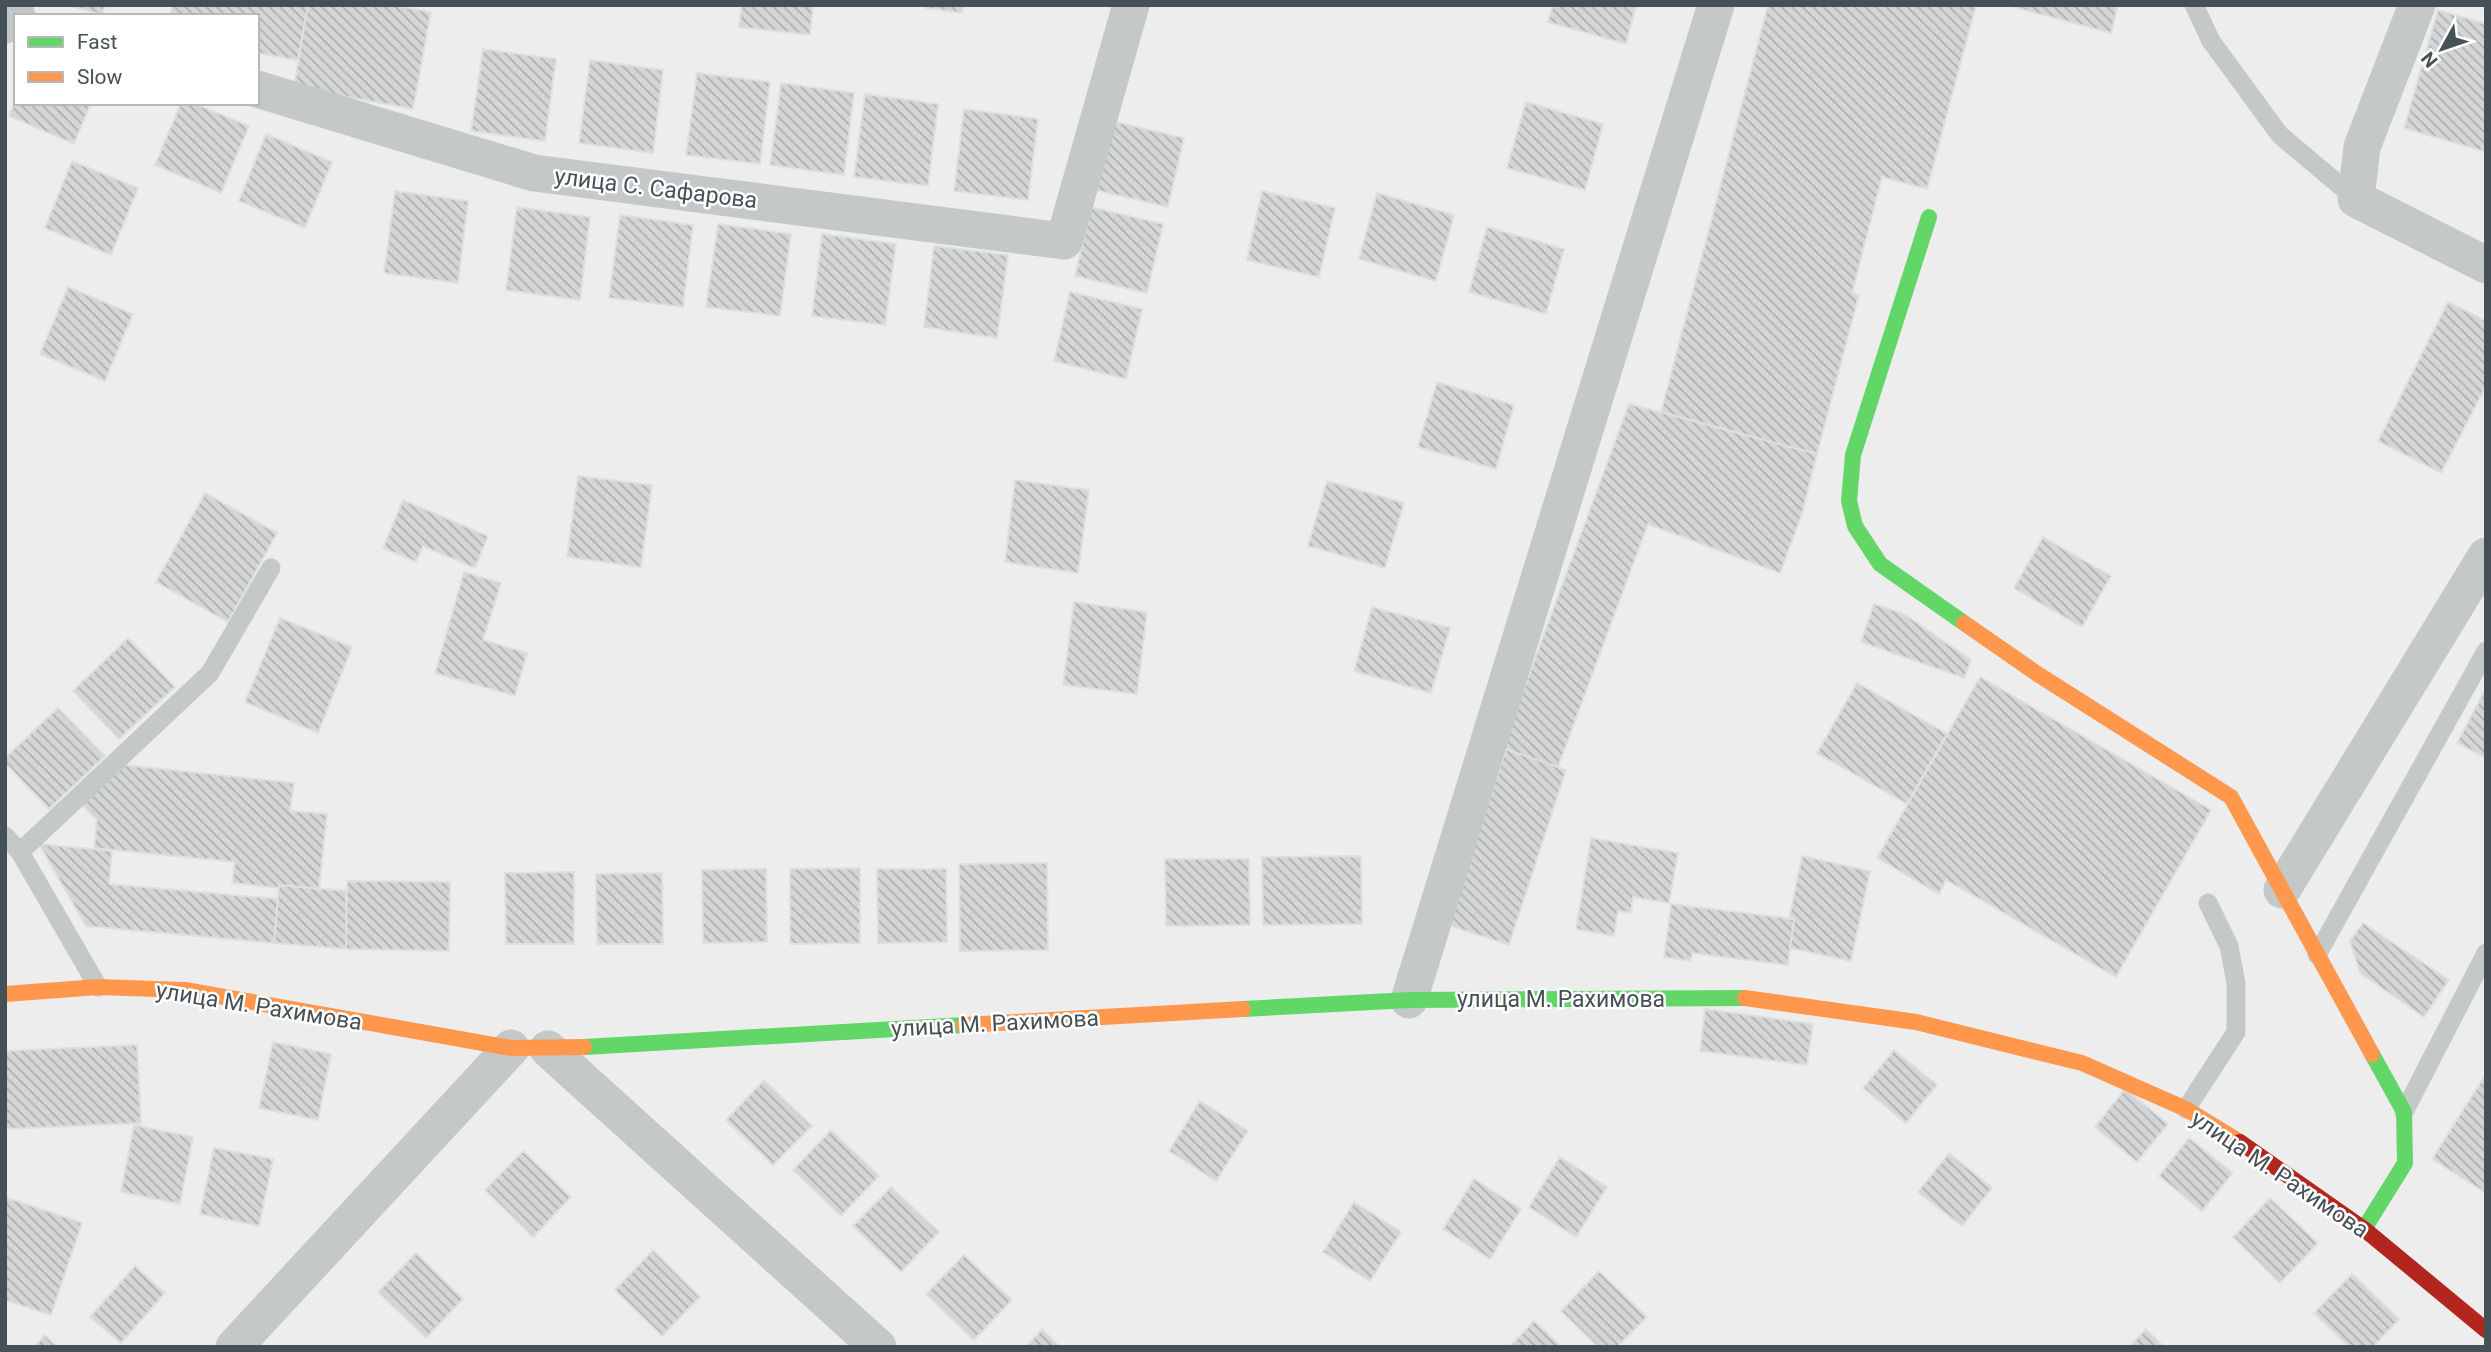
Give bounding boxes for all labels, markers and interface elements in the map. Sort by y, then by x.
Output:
legend [14,14,259,105]
north arrow [2407,14,2477,84]
text: Fast [77,30,118,54]
text: N [2416,47,2442,72]
text: Slow [77,65,123,89]
street label: улица С. Сафарова [553,163,759,214]
street label: улица М. Рахимова [154,977,364,1036]
street label: улица М. Рахимова [1457,986,1665,1013]
street label: улица М. Рахимова [890,1005,1100,1042]
street label: улица М. Рахимова [2186,1105,2374,1244]

